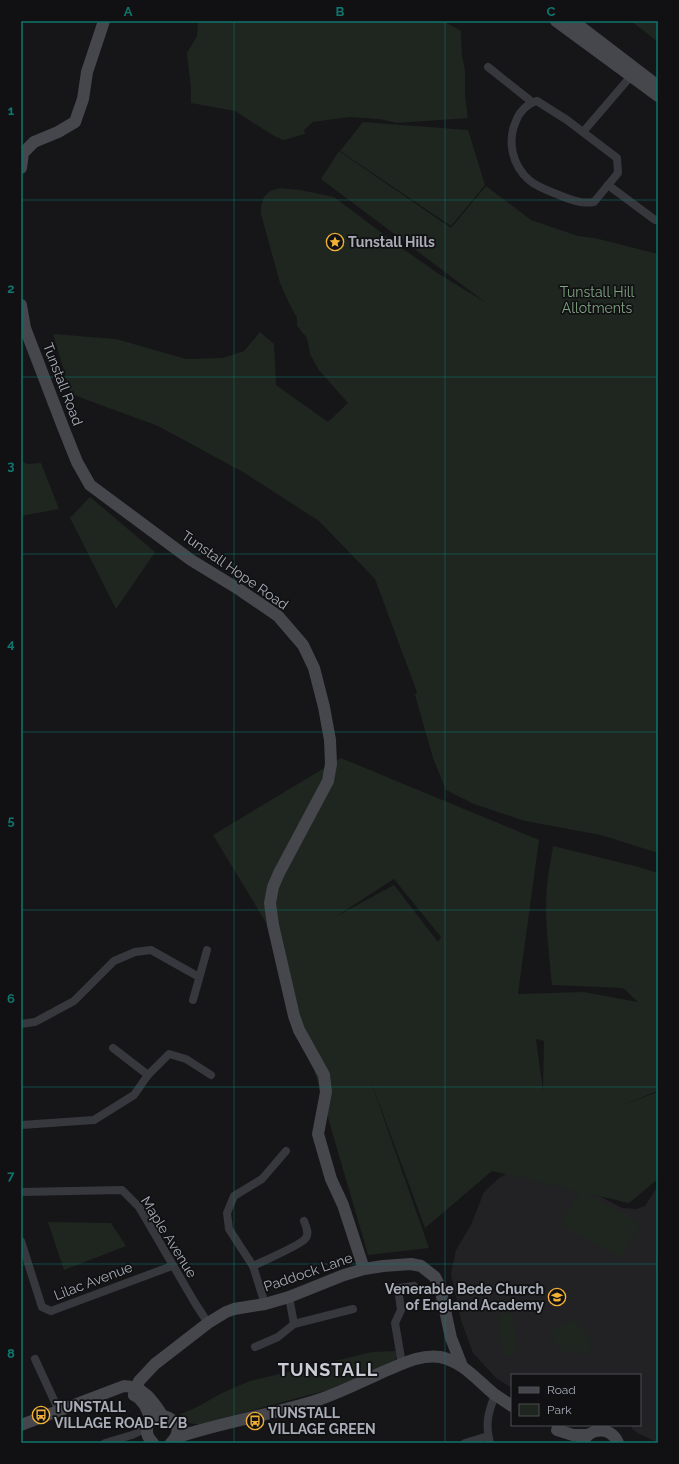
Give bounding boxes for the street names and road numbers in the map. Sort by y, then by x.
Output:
street label: Tunstall Road [40,340,86,428]
street label: Tunstall Hope Road [179,527,291,613]
street label: Maple Avenue [138,1193,200,1281]
street label: Paddock Lane [261,1249,355,1295]
street label: Lilac Avenue [52,1259,134,1303]

